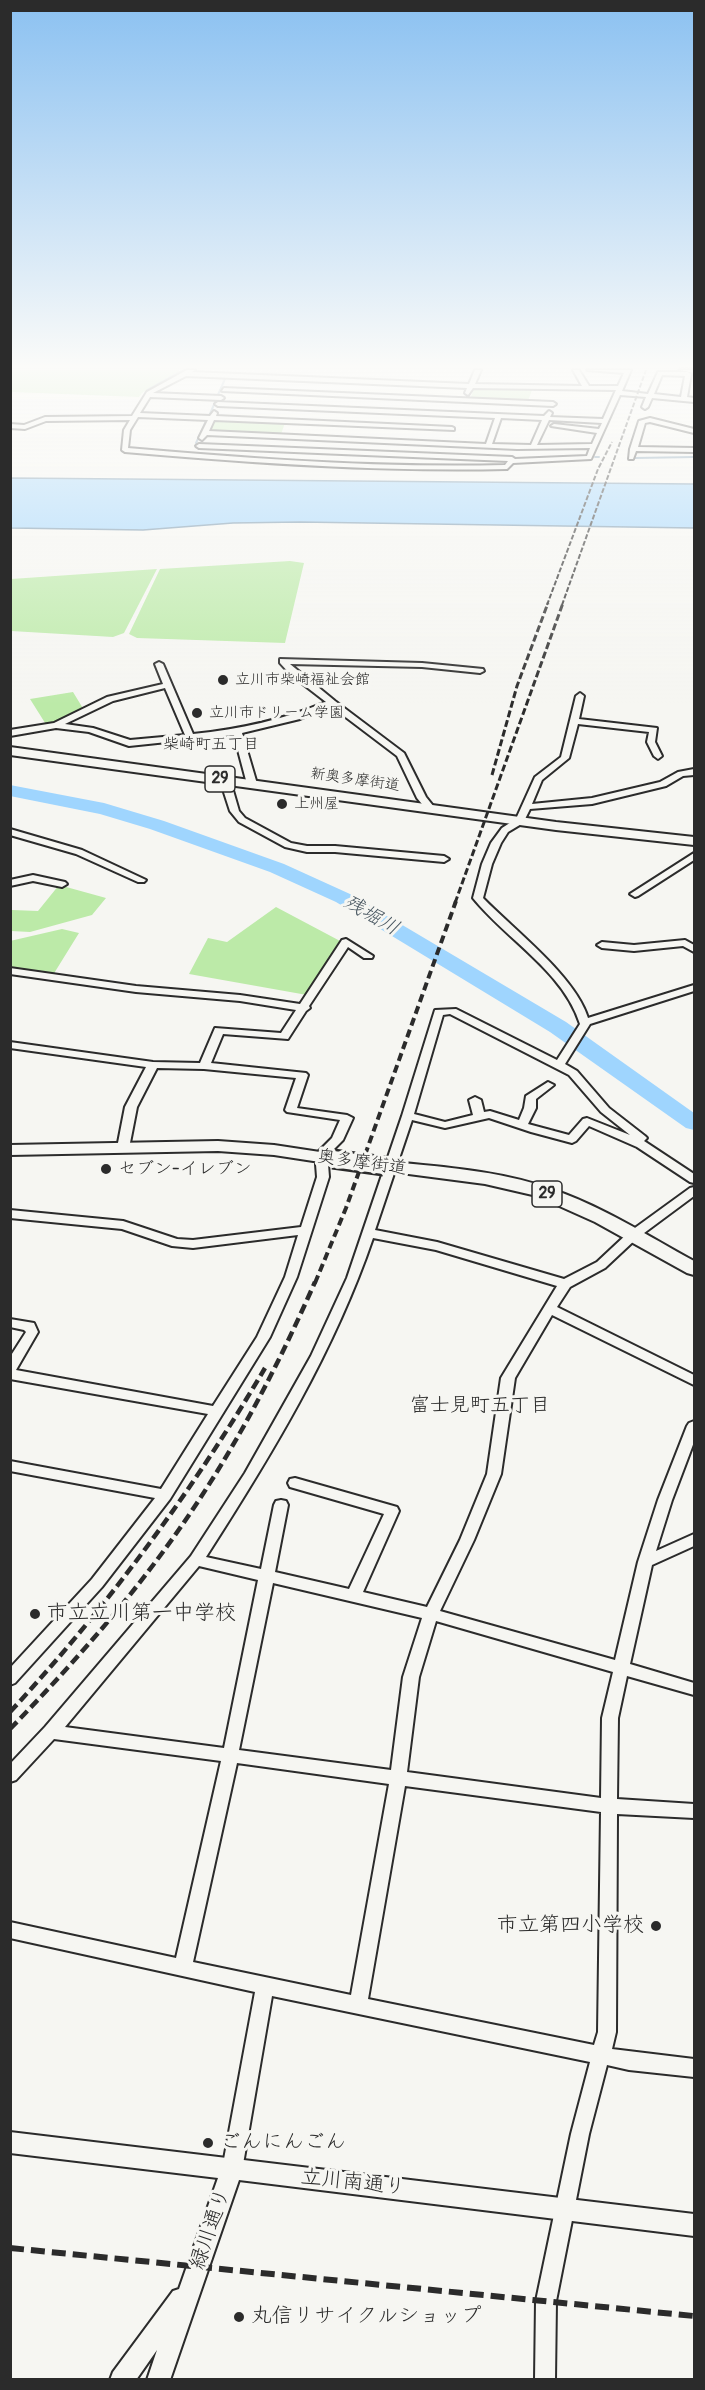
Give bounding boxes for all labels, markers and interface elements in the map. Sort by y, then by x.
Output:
place label: 立川市柴崎福祉会館 [235,671,370,689]
marker: 立川市柴崎福祉会館 [216,673,230,687]
place label: 立川市ドリーム学園 [209,704,344,722]
marker: 立川市ドリーム学園 [190,706,204,720]
district label: 柴崎町五丁目 [163,735,259,755]
street label: 新奥多摩街道 [309,765,401,795]
road number: 29 [205,766,235,792]
place label: 上州屋 [294,795,339,813]
marker: 上州屋 [275,797,289,811]
water label: 残堀川 [339,891,403,941]
street label: 奥多摩街道 [316,1146,408,1180]
place label: セブン-イレブン [118,1158,252,1180]
marker: セブン-イレブン [99,1162,113,1176]
road number: 29 [532,1181,562,1207]
district label: 富士見町五丁目 [410,1394,550,1418]
place label: 市立立川第一中学校 [47,1601,236,1627]
marker: 市立立川第一中学校 [28,1607,42,1621]
place label: 市立第四小学校 [497,1913,644,1939]
marker: 市立第四小学校 [649,1919,663,1933]
place label: ごんにんごん [220,2130,346,2156]
marker: ごんにんごん [201,2136,215,2150]
street label: 立川南通り [299,2165,407,2201]
street label: 緑川通り [185,2185,237,2273]
place label: 丸信リサイクルショップ [251,2304,482,2330]
marker: 丸信リサイクルショップ [232,2310,246,2324]

